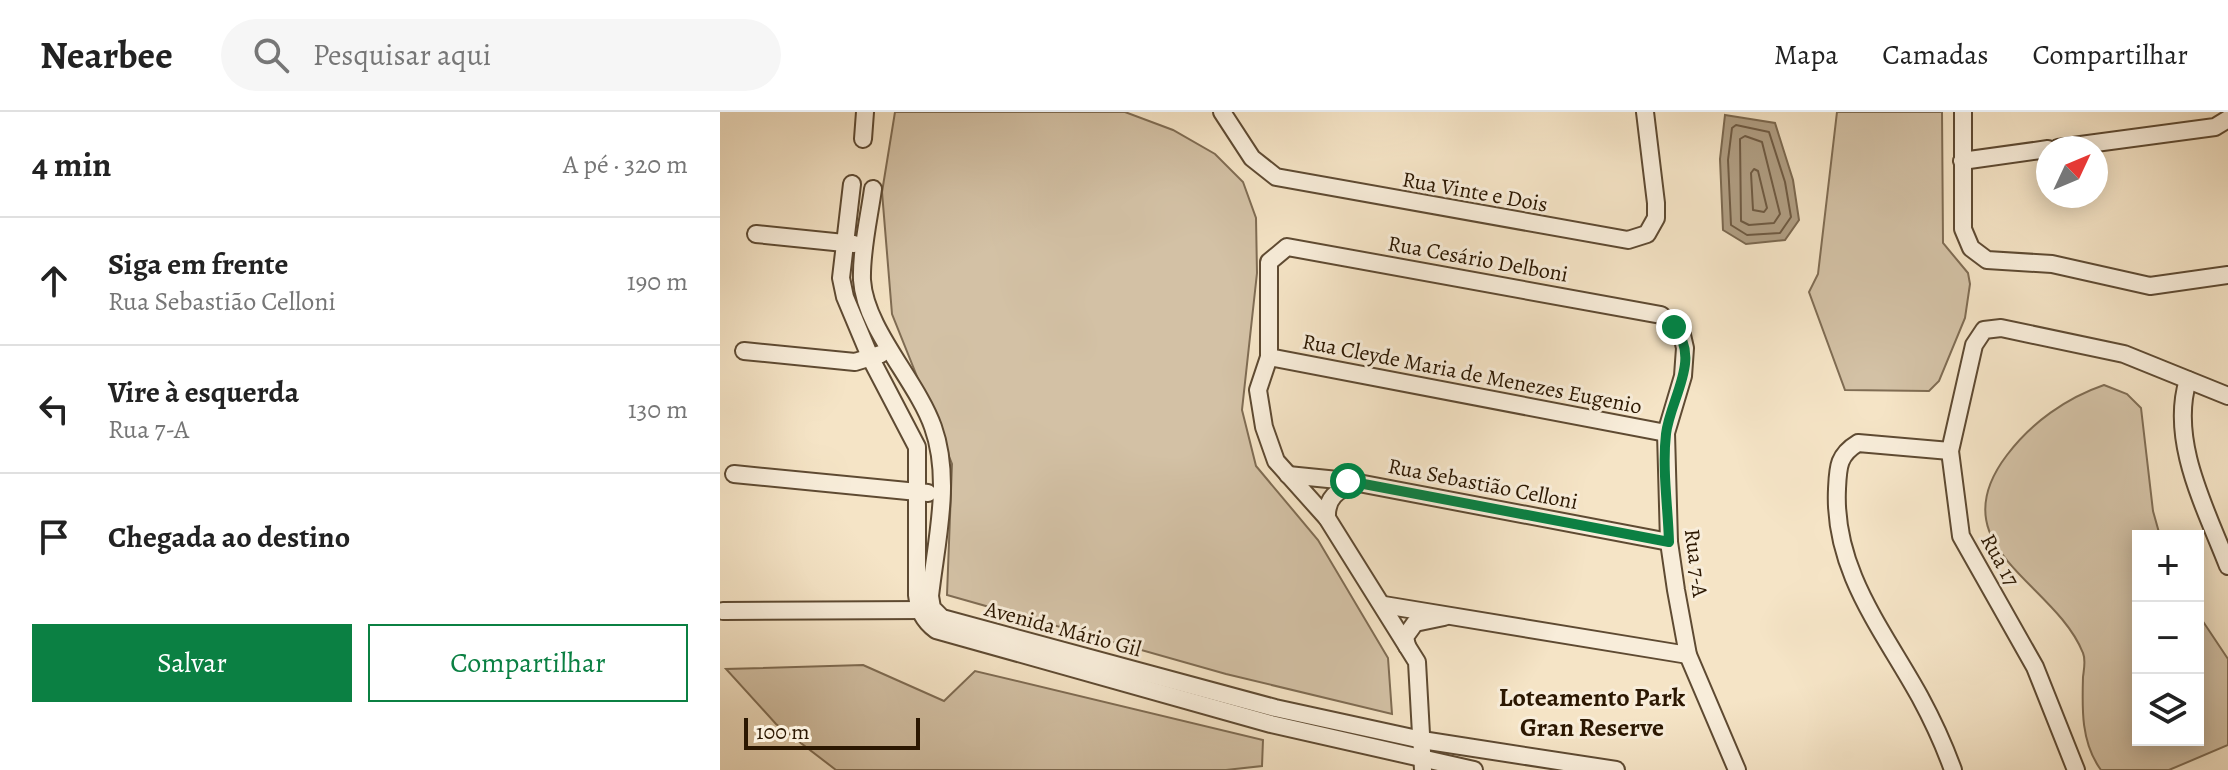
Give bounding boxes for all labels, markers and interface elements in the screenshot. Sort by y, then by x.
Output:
search box [221,19,781,91]
text: Nearbee [40,29,173,81]
icon: search [249,33,293,77]
text: Pesquisar aqui [313,35,491,75]
text: Mapa [1774,36,1838,74]
text: Camadas [1882,36,1989,74]
text: Compartilhar [2033,36,2188,74]
north arrow [2036,136,2108,208]
text: 4 min [32,141,111,188]
text: A pé · 320 m [563,147,688,182]
street label: Rua Vinte e Dois [1400,164,1550,220]
street label: Rua Cesário Delboni [1385,228,1571,290]
text: Siga em frente [108,244,288,284]
icon: ahead [32,259,76,303]
text: 190 m [627,264,688,299]
text: Rua Sebastião Celloni [108,284,336,319]
route end [1656,309,1692,345]
street label: Rua Cleyde Maria de Menezes Eugenio [1300,326,1644,422]
text: Vire à esquerda [108,372,299,412]
icon: left [32,387,76,431]
text: 130 m [628,392,688,427]
text: Rua 7-A [108,412,189,447]
street label: Rua Sebastião Celloni [1386,451,1580,517]
route start [1330,463,1366,499]
icon: arrive [32,515,76,559]
text: Chegada ao destino [108,517,350,557]
street label: Rua 7-A [1677,527,1715,600]
street label: Rua 17 [1973,528,2027,592]
map controls [2132,530,2204,746]
button: + [2132,530,2204,602]
street label: Avenida Mário Gil [980,593,1145,664]
button: − [2132,602,2204,674]
button: Salvar [32,624,352,702]
button: Compartilhar [368,624,688,702]
button: layers [2132,674,2204,746]
district label: Loteamento Park Gran Reserve [1499,680,1686,745]
scale bar [744,714,920,750]
text: 100 m [756,717,810,747]

